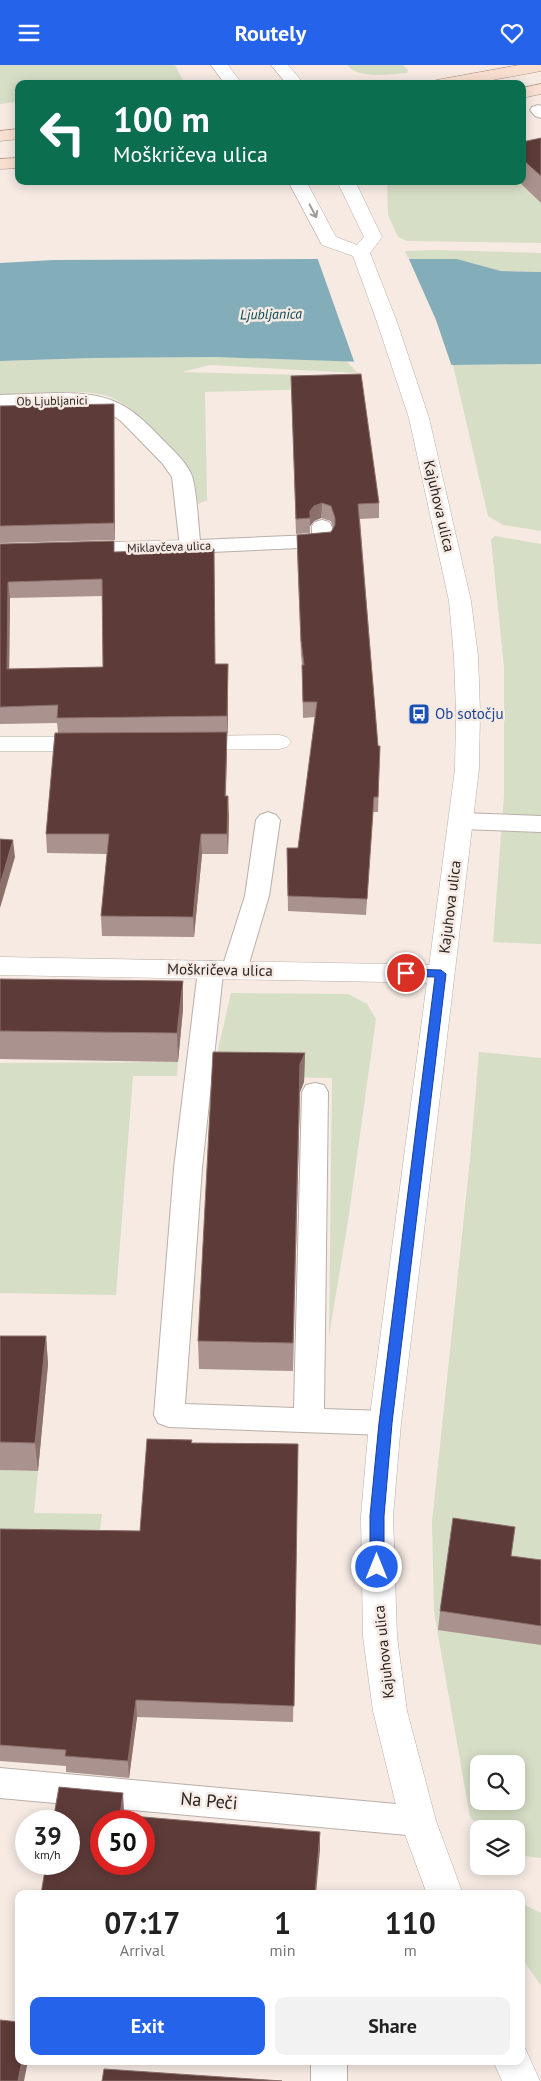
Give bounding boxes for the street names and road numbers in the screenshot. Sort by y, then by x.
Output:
street label: Ob Ljubljanici [16,392,88,409]
street label: Kajuhova ulica [420,458,459,554]
street label: Miklavčeva ulica [127,538,211,555]
street label: Kajuhova ulica [434,859,465,955]
street label: Moškričeva ulica [167,959,273,980]
street label: Kajuhova ulica [369,1604,398,1700]
street label: Na Peči [180,1787,239,1814]

